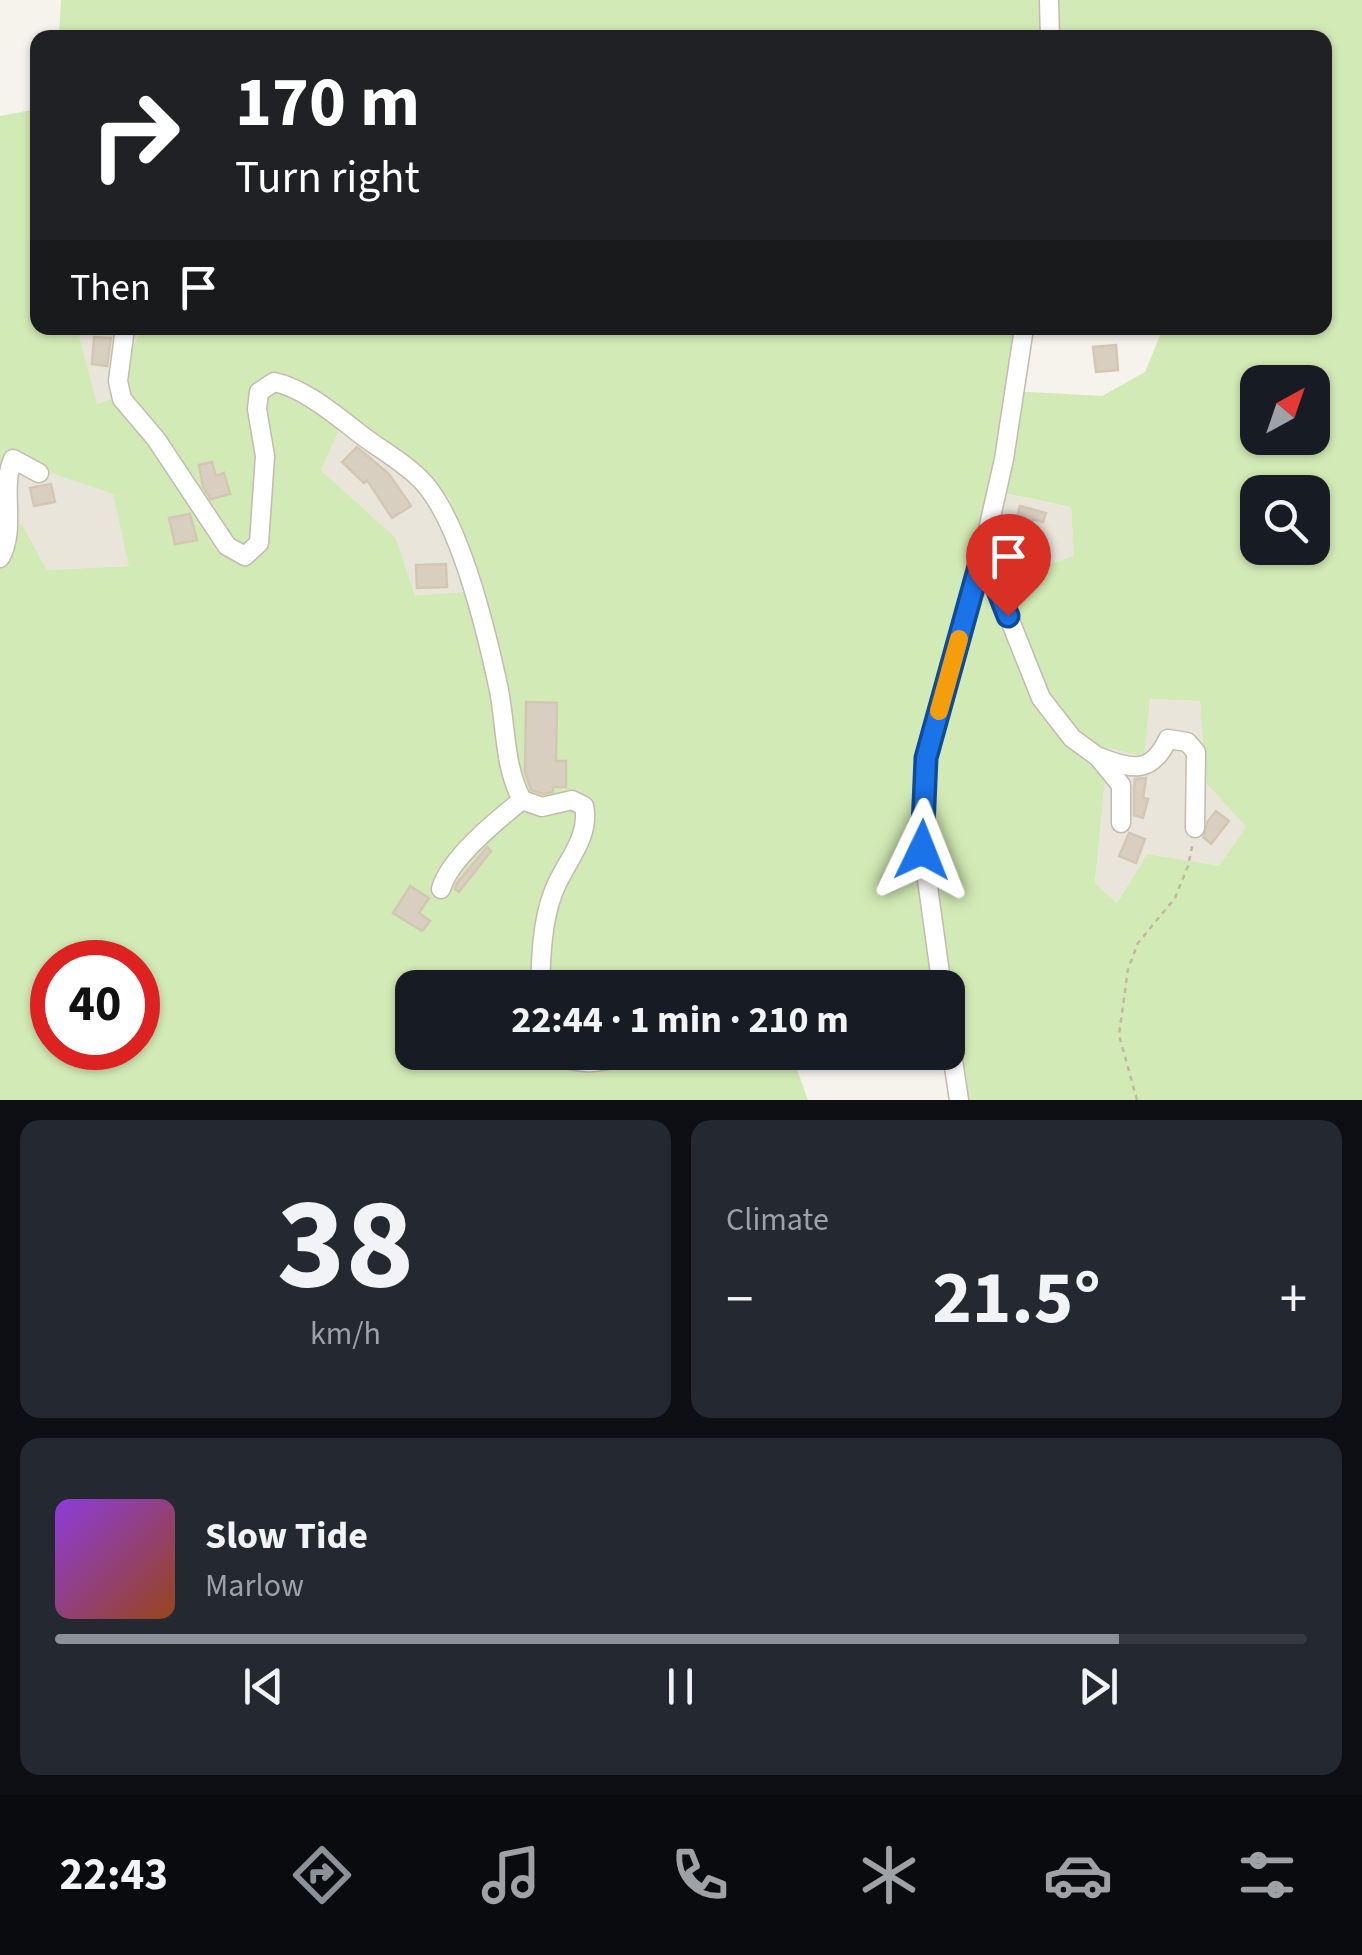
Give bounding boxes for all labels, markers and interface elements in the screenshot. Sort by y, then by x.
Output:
text: 170 m [235,53,420,153]
icon: right [70,70,200,200]
text: Turn right [235,146,420,210]
icon: arrive [171,260,226,315]
text: Then [70,261,151,315]
north arrow [1240,365,1330,455]
map controls [1240,365,1330,565]
button: search [1240,475,1330,565]
pin [966,514,1051,617]
icon: arrive [981,529,1036,584]
position arrow [870,798,974,902]
speed limit sign: 40 [30,940,160,1070]
text: 22:44 · 1 min · 210 m [511,993,849,1047]
text: 38 [277,1153,414,1338]
text: Climate [726,1197,829,1243]
text: 21.5° [932,1245,1101,1352]
text: − [726,1261,753,1339]
text: + [1280,1261,1307,1339]
text: km/h [310,1311,381,1357]
text: Slow Tide [205,1509,368,1563]
text: Marlow [205,1563,304,1609]
icon: previous [236,1659,291,1714]
icon: pause [653,1659,708,1714]
icon: next [1071,1659,1126,1714]
icon: directions [287,1840,357,1910]
icon: music [476,1840,546,1910]
icon: phone [665,1840,735,1910]
icon: climate [854,1840,924,1910]
icon: car [1043,1840,1113,1910]
icon: filters [1232,1840,1302,1910]
text: 22:43 [60,1843,168,1907]

